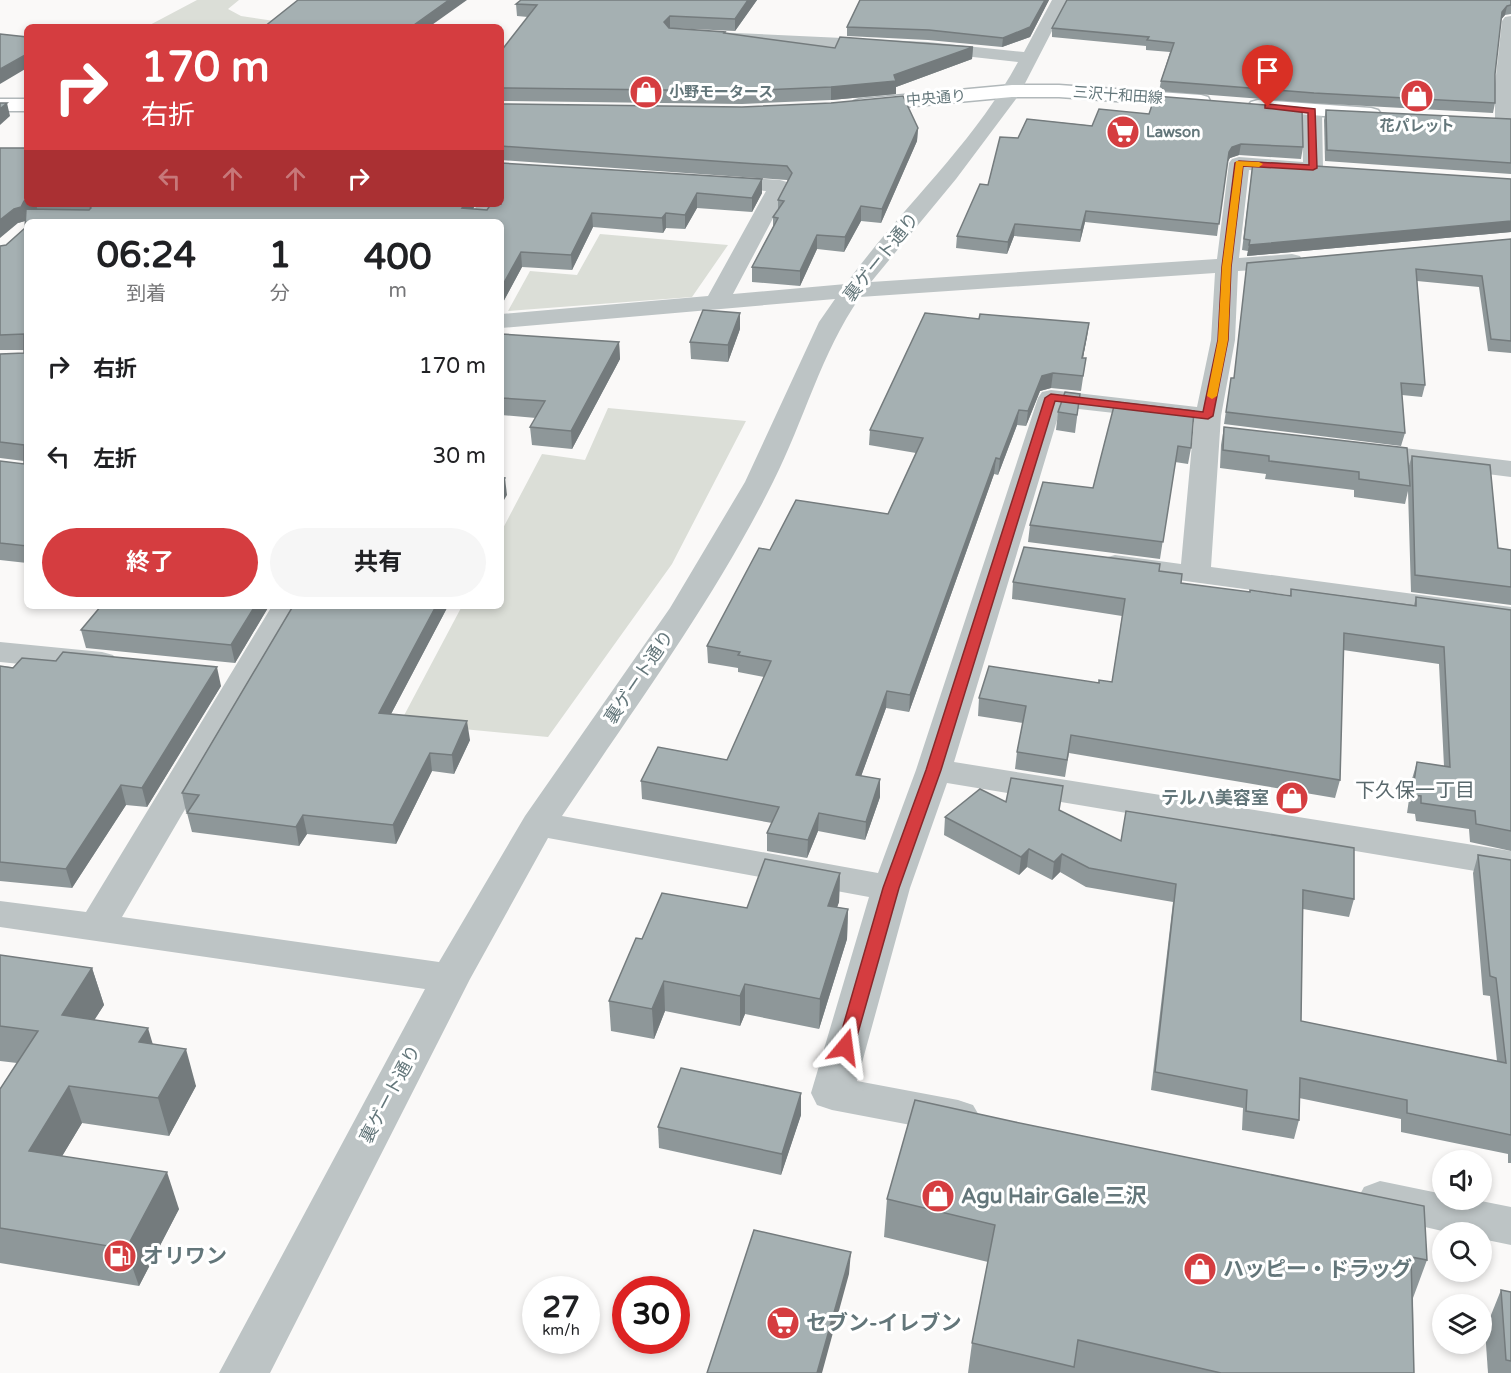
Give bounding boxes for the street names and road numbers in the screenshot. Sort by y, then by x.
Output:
street label: 三沢十和田線 [1072,83,1164,107]
street label: 中央通り [905,86,967,110]
street label: 裏ゲート通り [838,208,924,306]
street label: 裏ゲート通り [600,626,678,728]
street label: 裏ゲート通り [355,1041,425,1147]

